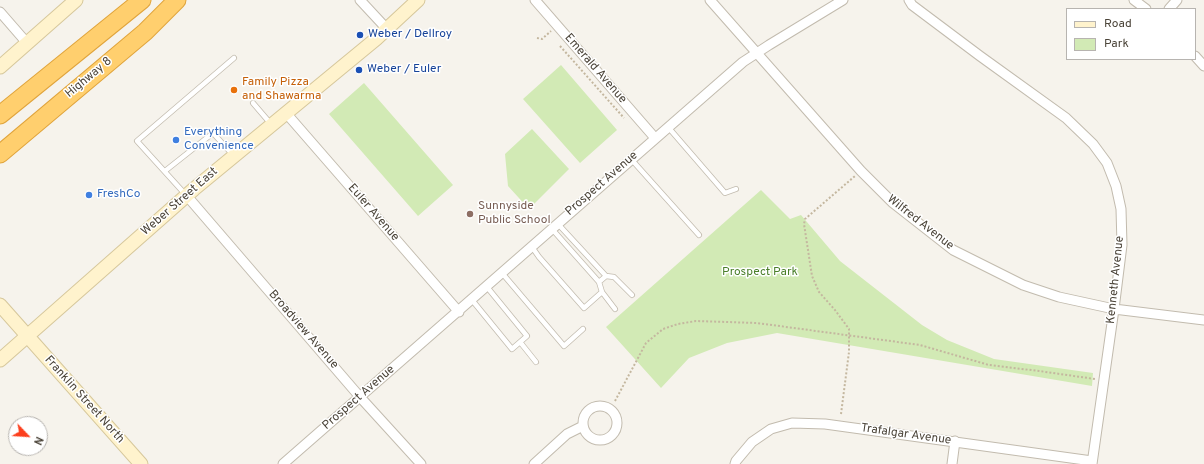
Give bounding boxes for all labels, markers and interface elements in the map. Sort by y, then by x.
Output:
legend [1066,8,1196,60]
text: Road [1104,16,1132,32]
place label: Weber / Dellroy [368,28,452,42]
marker: Weber / Dellroy [355,30,365,40]
street label: Emerald Avenue [561,31,629,107]
text: Park [1104,36,1129,52]
street label: Highway 8 [63,54,115,102]
place label: Weber / Euler [367,63,441,77]
marker: Weber / Euler [354,65,364,75]
place label: Family Pizza and Shawarma [242,76,321,104]
marker: Family Pizza and Shawarma [229,85,239,95]
place label: Everything Convenience [184,126,254,154]
marker: Everything Convenience [171,135,181,145]
street label: Prospect Avenue [563,149,641,219]
street label: Weber Street East [139,165,221,239]
street label: Euler Avenue [344,181,402,245]
place label: FreshCo [97,188,140,202]
marker: FreshCo [84,190,94,200]
street label: Wilfred Avenue [884,192,956,254]
place label: Sunnyside Public School [478,200,551,228]
marker: Sunnyside Public School [465,209,475,219]
street label: Kenneth Avenue [1104,235,1128,325]
park label: Prospect Park [722,266,798,280]
street label: Broadview Avenue [265,288,341,372]
street label: Franklin Street North [41,353,127,447]
street label: Prospect Avenue [320,363,398,433]
north arrow [8,416,48,456]
street label: Trafalgar Avenue [860,422,952,448]
text: N [30,434,46,447]

